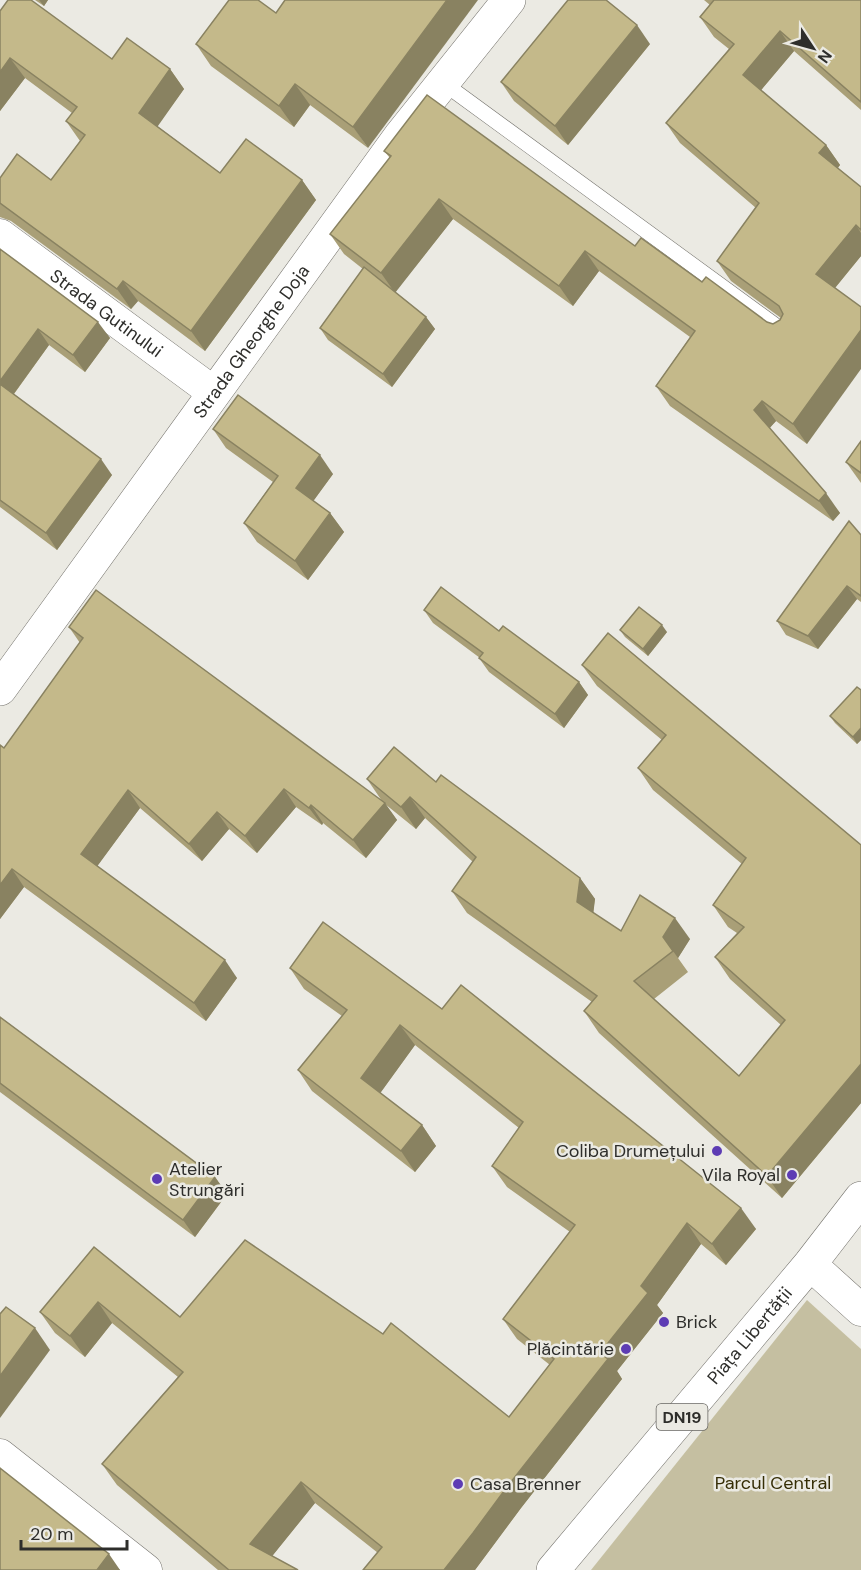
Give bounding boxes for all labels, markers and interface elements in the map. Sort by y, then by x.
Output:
north arrow [783,18,843,78]
text: N [813,46,837,67]
street label: Strada Gheorghe Doja [188,260,315,423]
street label: Strada Gutinului [45,264,168,363]
place label: Coliba Drumețului [556,1139,705,1163]
marker: Coliba Drumețului [710,1144,724,1158]
place label: Atelier Strungări [169,1157,245,1202]
place label: Vila Royal [702,1163,780,1187]
marker: Vila Royal [785,1168,799,1182]
marker: Atelier Strungări [150,1172,164,1186]
street label: Piața Libertății [702,1282,798,1389]
place label: Brick [676,1310,717,1334]
marker: Brick [657,1315,671,1329]
place label: Plăcintărie [527,1337,614,1361]
marker: Plăcintărie [619,1342,633,1356]
road number: DN19 [656,1404,708,1430]
park label: Parcul Central [715,1471,831,1495]
place label: Casa Brenner [470,1472,582,1496]
marker: Casa Brenner [451,1477,465,1491]
scale bar [21,1513,128,1551]
text: 20 m [30,1522,73,1546]

